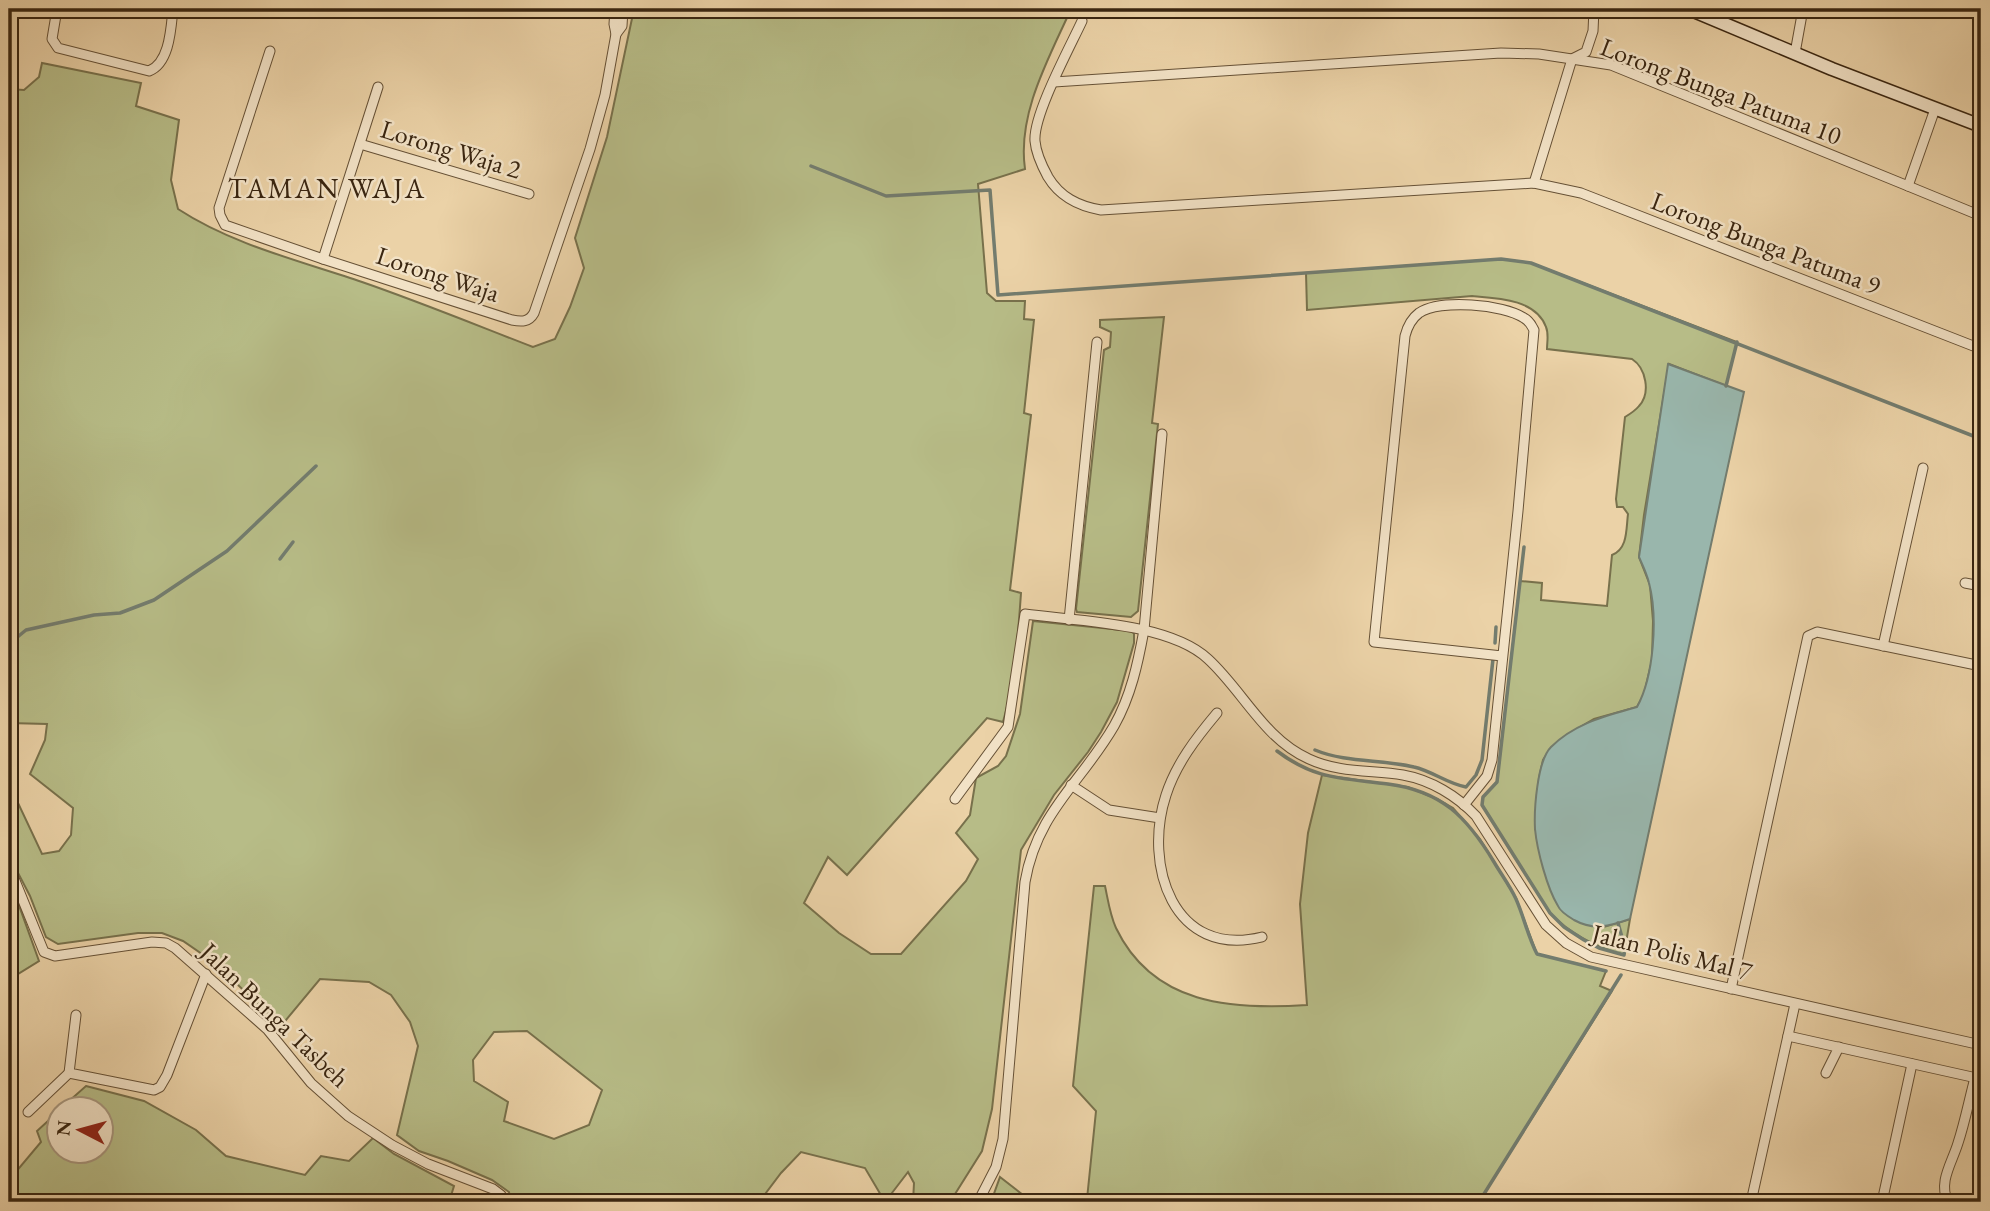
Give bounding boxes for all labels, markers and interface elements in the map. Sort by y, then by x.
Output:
street label: Lorong Bunga Patuma 10 [1596,29,1846,153]
street label: Lorong Waja 2 [377,112,526,187]
district label: TAMAN WAJA [228,170,426,206]
street label: Lorong Bunga Patuma 9 [1646,184,1886,303]
street label: Lorong Waja [372,238,504,310]
street label: Jalan Polis Mal 7 [1587,915,1756,988]
street label: Jalan Bunga Tasbeh [192,934,357,1095]
north arrow [46,1096,116,1166]
text: N [50,1119,77,1137]

